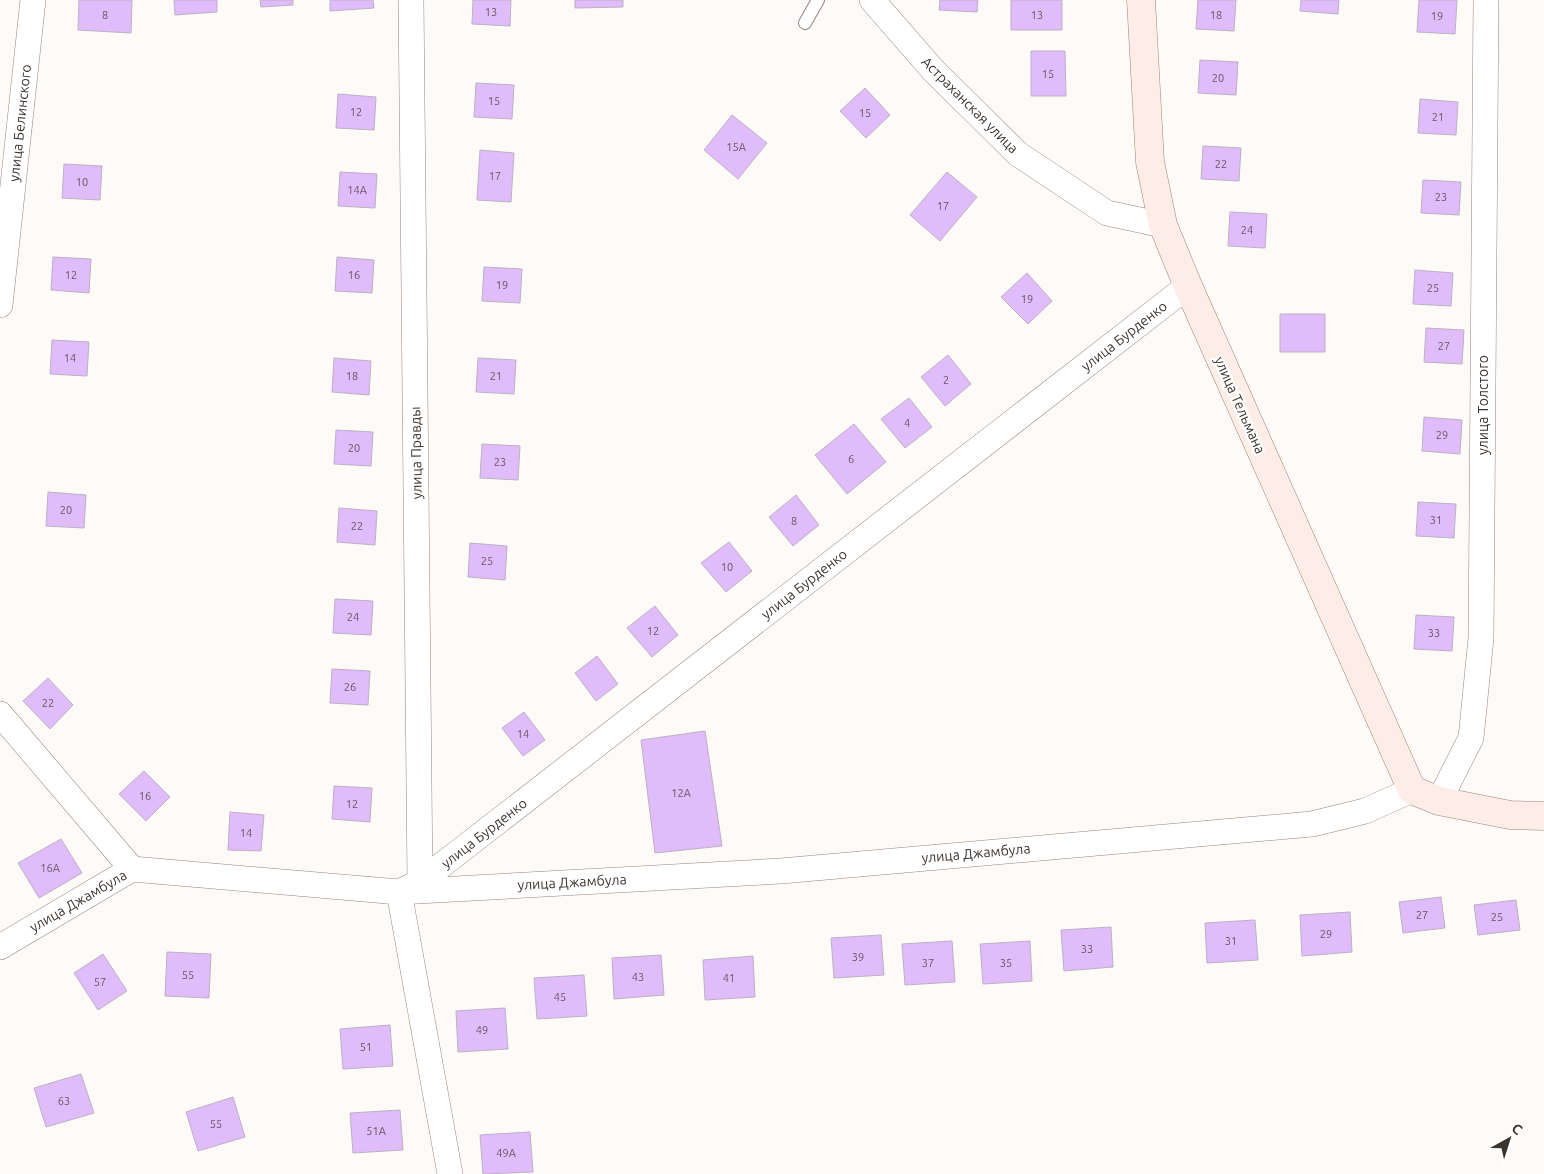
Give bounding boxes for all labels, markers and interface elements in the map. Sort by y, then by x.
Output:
house number: 13 [485,6,497,18]
house number: 8 [102,9,108,21]
house number: 13 [1031,9,1043,21]
house number: 18 [1210,9,1222,21]
house number: 19 [1431,10,1443,22]
street label: Астраханская улица [918,53,1022,157]
street label: улица Белинского [6,63,34,183]
house number: 15 [1042,68,1054,80]
house number: 20 [1212,72,1224,84]
house number: 15 [488,95,500,107]
house number: 12 [350,106,362,118]
house number: 15 [859,107,871,119]
house number: 21 [1432,111,1444,123]
house number: 15А [726,141,747,153]
house number: 22 [1215,158,1227,170]
house number: 17 [489,170,501,182]
house number: 10 [76,176,88,188]
house number: 14А [347,184,368,196]
house number: 23 [1435,191,1447,203]
house number: 17 [937,200,949,212]
house number: 24 [1241,224,1253,236]
house number: 12 [65,269,77,281]
house number: 16 [348,269,360,281]
house number: 19 [496,279,508,291]
house number: 25 [1427,282,1439,294]
house number: 19 [1021,293,1033,305]
street label: улица Бурденко [1078,298,1170,374]
house number: 27 [1438,340,1450,352]
house number: 14 [64,352,76,364]
street label: улица Тельмана [1211,354,1269,456]
street label: улица Толстого [1475,355,1491,455]
house number: 18 [346,370,358,382]
house number: 21 [490,370,502,382]
house number: 2 [943,374,949,386]
street label: улица Правды [407,406,425,500]
house number: 4 [904,417,910,429]
house number: 29 [1436,429,1448,441]
house number: 20 [348,442,360,454]
house number: 6 [848,453,854,465]
house number: 23 [494,456,506,468]
house number: 20 [60,504,72,516]
house number: 31 [1430,514,1442,526]
house number: 8 [791,515,797,527]
house number: 22 [351,520,363,532]
street label: улица Бурденко [758,546,850,622]
house number: 25 [481,555,493,567]
house number: 10 [721,561,733,573]
house number: 24 [347,611,359,623]
house number: 12 [647,625,659,637]
house number: 33 [1428,627,1440,639]
house number: 26 [344,681,356,693]
house number: 22 [42,697,54,709]
house number: 14 [517,728,529,740]
house number: 12А [671,787,692,799]
house number: 16 [139,790,151,802]
street label: улица Бурденко [438,795,530,871]
house number: 12 [346,798,358,810]
house number: 14 [240,827,252,839]
street label: улица Джамбула [921,840,1031,866]
house number: 16А [40,862,61,874]
street label: улица Джамбула [27,867,129,935]
street label: улица Джамбула [517,871,627,893]
house number: 27 [1416,909,1428,921]
house number: 25 [1491,911,1503,923]
house number: 29 [1320,928,1332,940]
house number: 31 [1225,935,1237,947]
house number: 33 [1081,943,1093,955]
house number: 39 [852,951,864,963]
house number: 37 [922,957,934,969]
house number: 35 [1000,957,1012,969]
house number: 55 [182,969,194,981]
house number: 43 [632,971,644,983]
house number: 41 [723,972,735,984]
house number: 57 [94,976,106,988]
house number: 45 [554,991,566,1003]
house number: 49 [476,1024,488,1036]
house number: 51 [360,1041,372,1053]
house number: 63 [58,1095,70,1107]
north arrow [1484,1114,1534,1164]
house number: 55 [210,1118,222,1130]
text: С [1509,1120,1526,1138]
house number: 51А [366,1125,387,1137]
house number: 49А [496,1147,517,1159]

